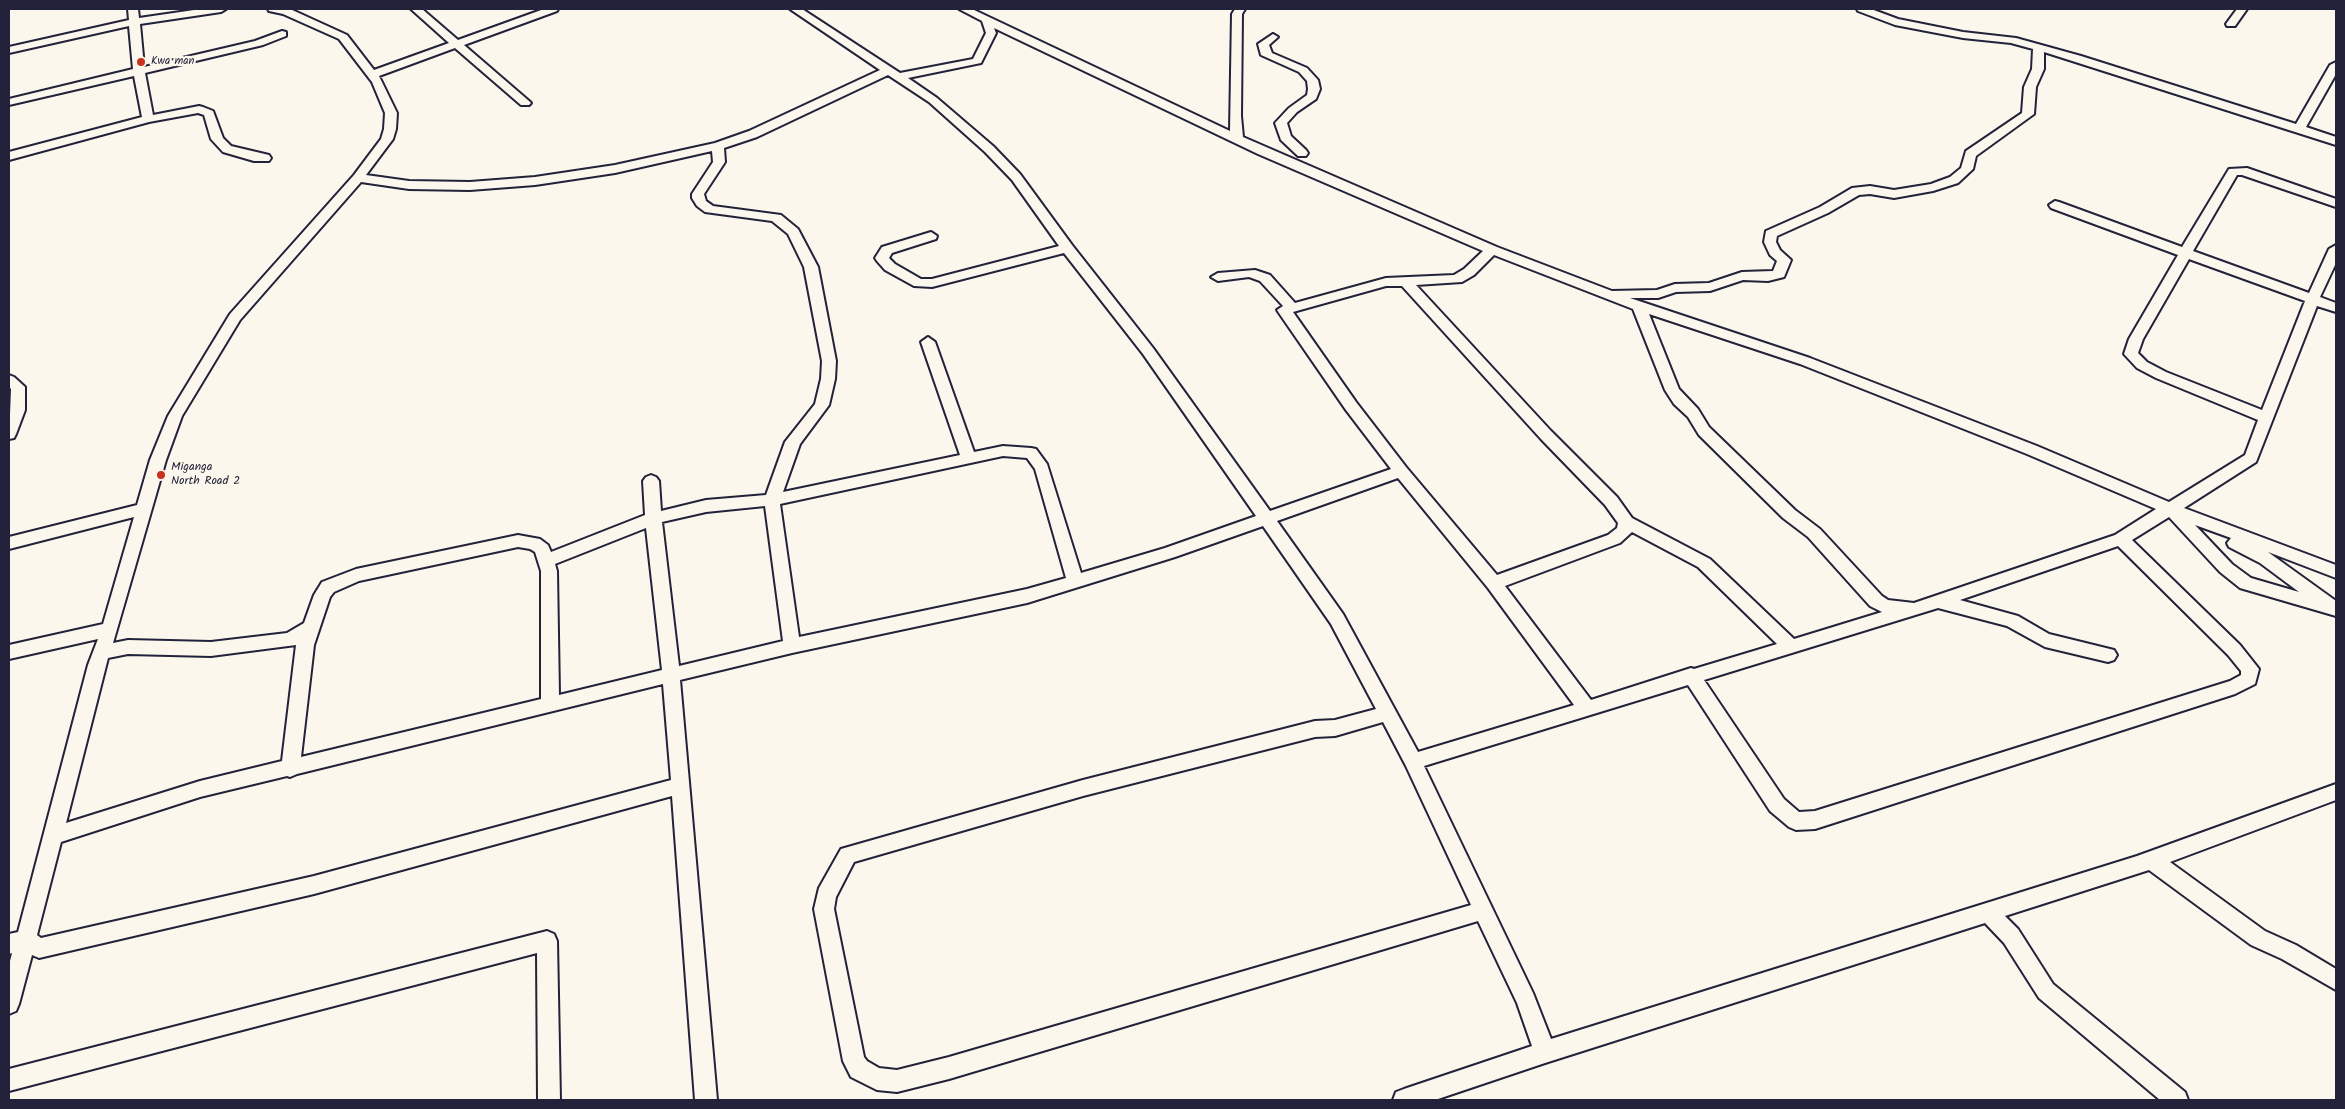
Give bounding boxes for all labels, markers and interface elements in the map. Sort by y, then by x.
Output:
place label: Kwa man [151,55,194,69]
marker: Kwa man [135,56,147,68]
place label: Miganga North Road 2 [171,461,240,489]
marker: Miganga North Road 2 [155,469,167,481]

